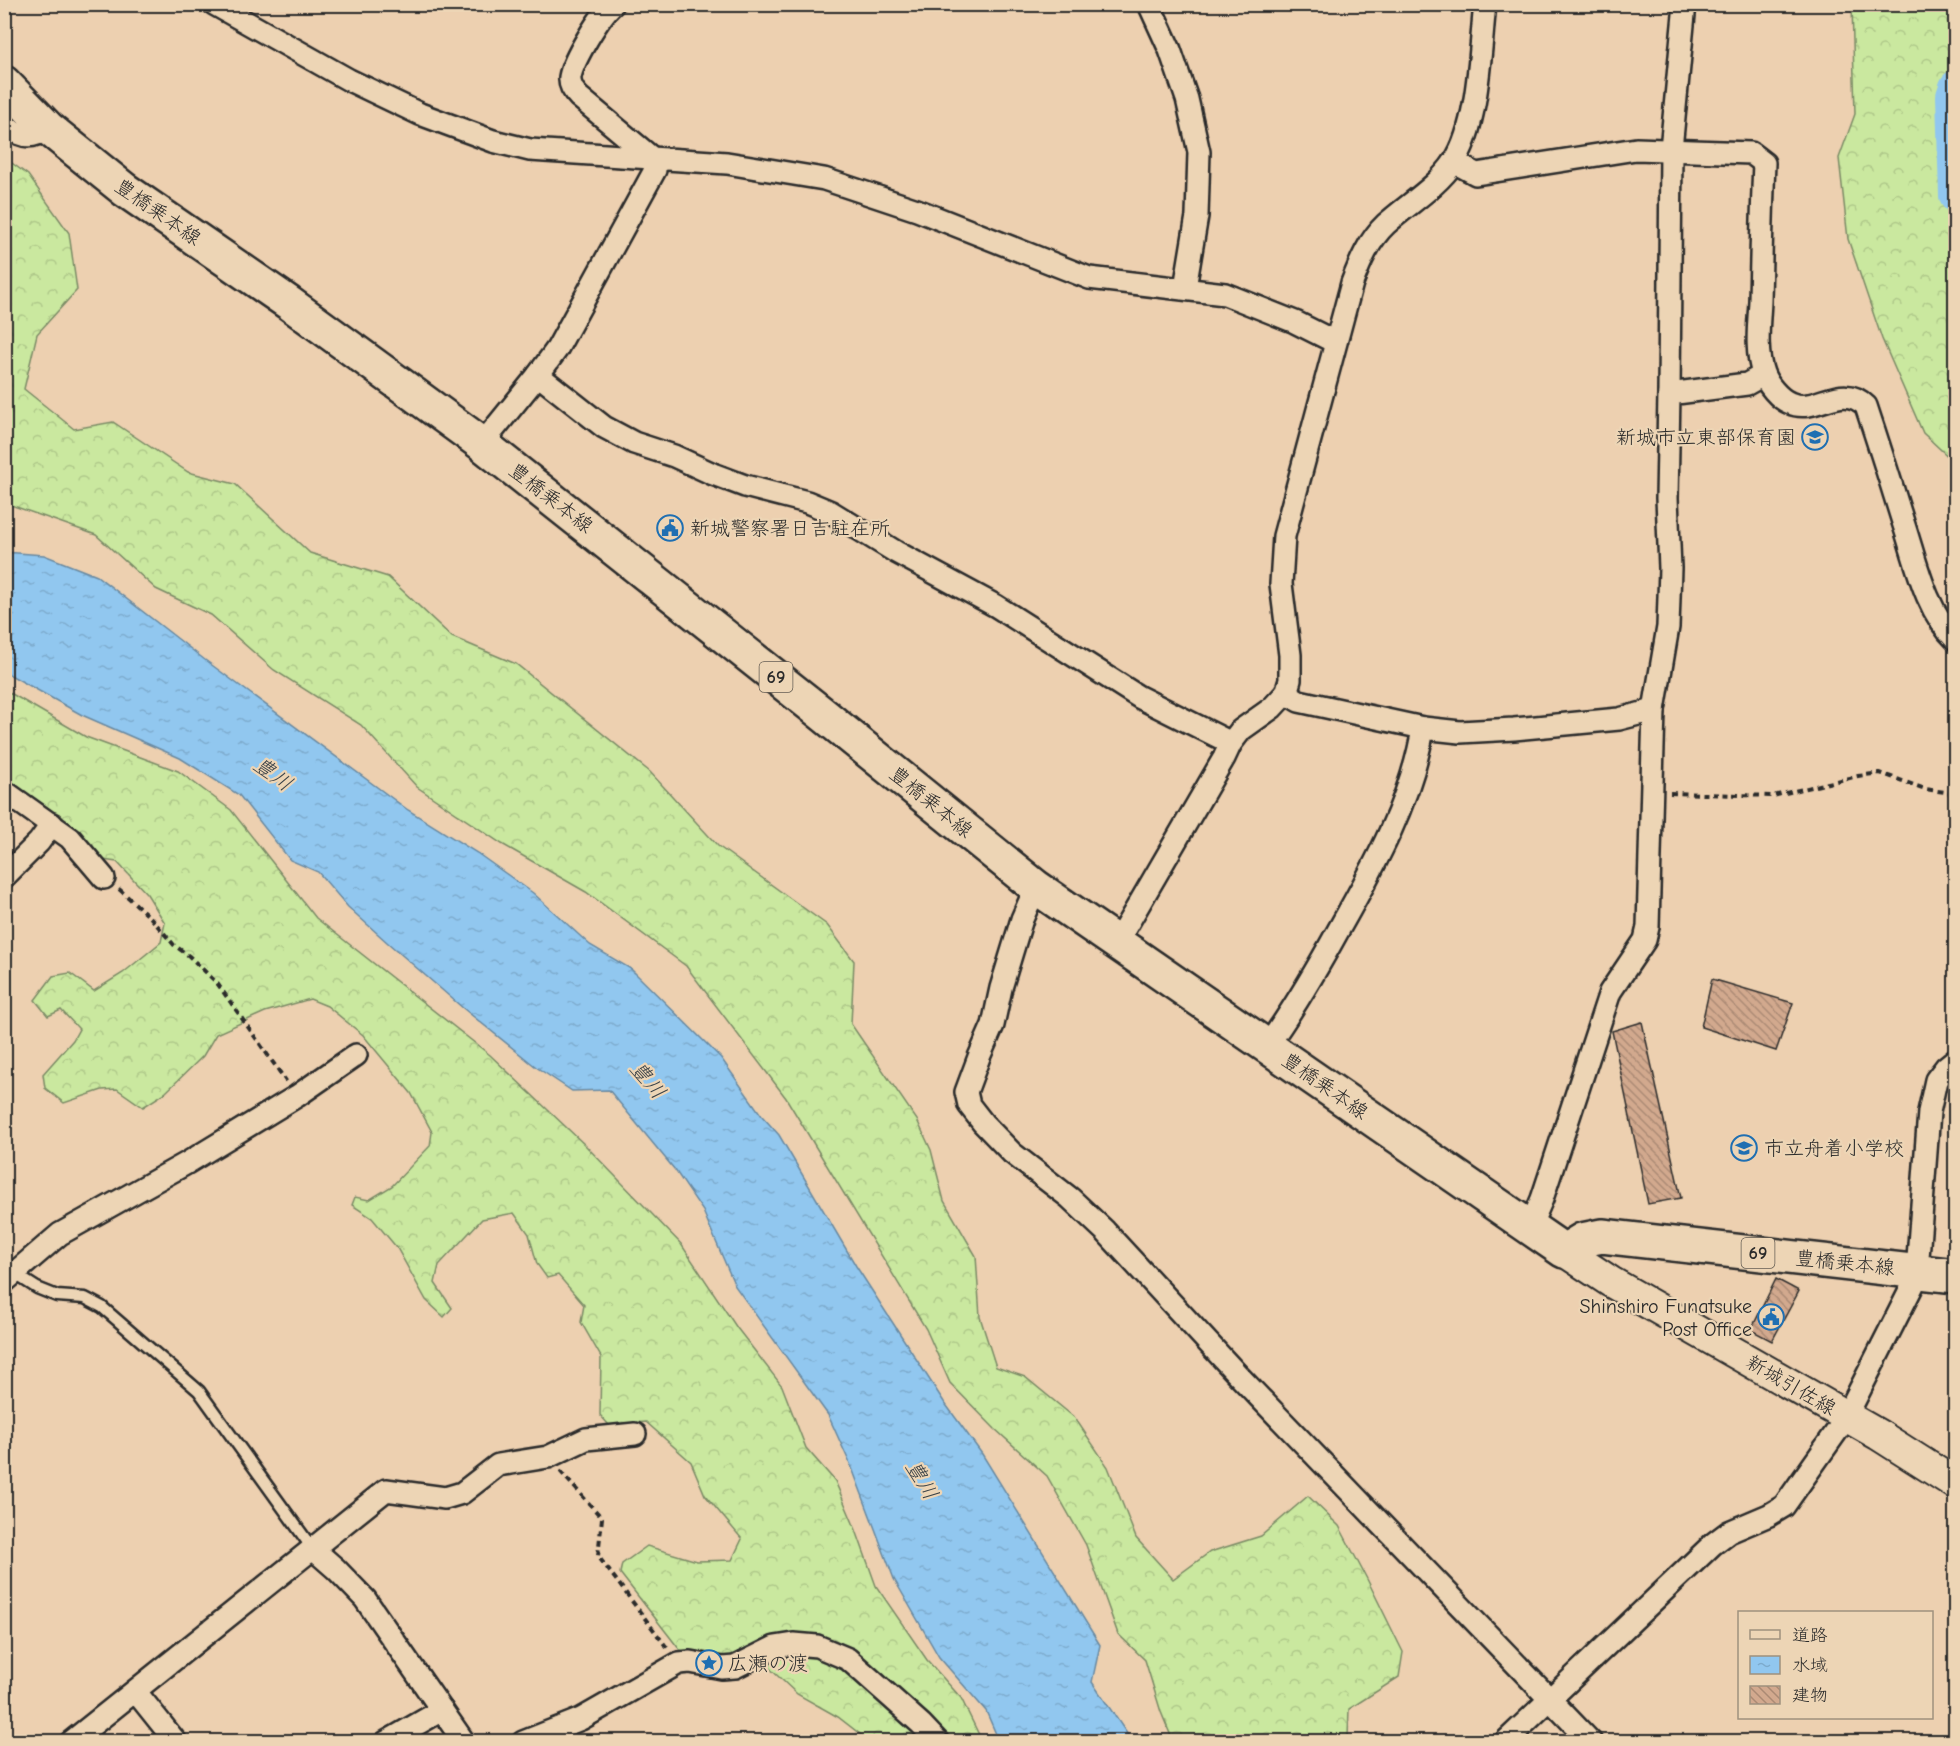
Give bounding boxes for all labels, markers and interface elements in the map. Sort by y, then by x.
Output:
street label: 豊橋乗本線 [110,174,206,250]
school or university icon: 新城市立東部保育園 [1800,422,1830,452]
place label: 新城市立東部保育園 [1616,426,1796,449]
street label: 豊橋乗本線 [505,458,597,538]
public building icon: 新城警察署日吉駐在所 [655,513,685,543]
place label: 新城警察署日吉駐在所 [690,517,890,540]
road number: 69 [760,662,792,692]
water label: 豊川 [249,752,297,796]
street label: 豊橋乗本線 [885,762,977,842]
street label: 豊橋乗本線 [1277,1048,1373,1124]
water label: 豊川 [625,1056,671,1104]
school or university icon: 市立舟着小学校 [1729,1133,1759,1163]
place label: 市立舟着小学校 [1764,1137,1904,1160]
road number: 69 [1742,1238,1774,1268]
street label: 豊橋乗本線 [1794,1246,1896,1280]
place label: Shinshiro Funatsuke Post Office [1580,1295,1752,1341]
public building icon: Shinshiro Funatsuke Post Office [1756,1302,1786,1332]
street label: 新城引佐線 [1742,1350,1840,1420]
water label: 豊川 [901,1456,943,1504]
legend [1738,1611,1933,1719]
text: 道路 [1792,1625,1828,1646]
place icon: 広瀬の渡 [694,1648,724,1678]
place label: 広瀬の渡 [728,1652,808,1675]
text: 水域 [1792,1655,1828,1676]
text: 建物 [1792,1685,1828,1706]

